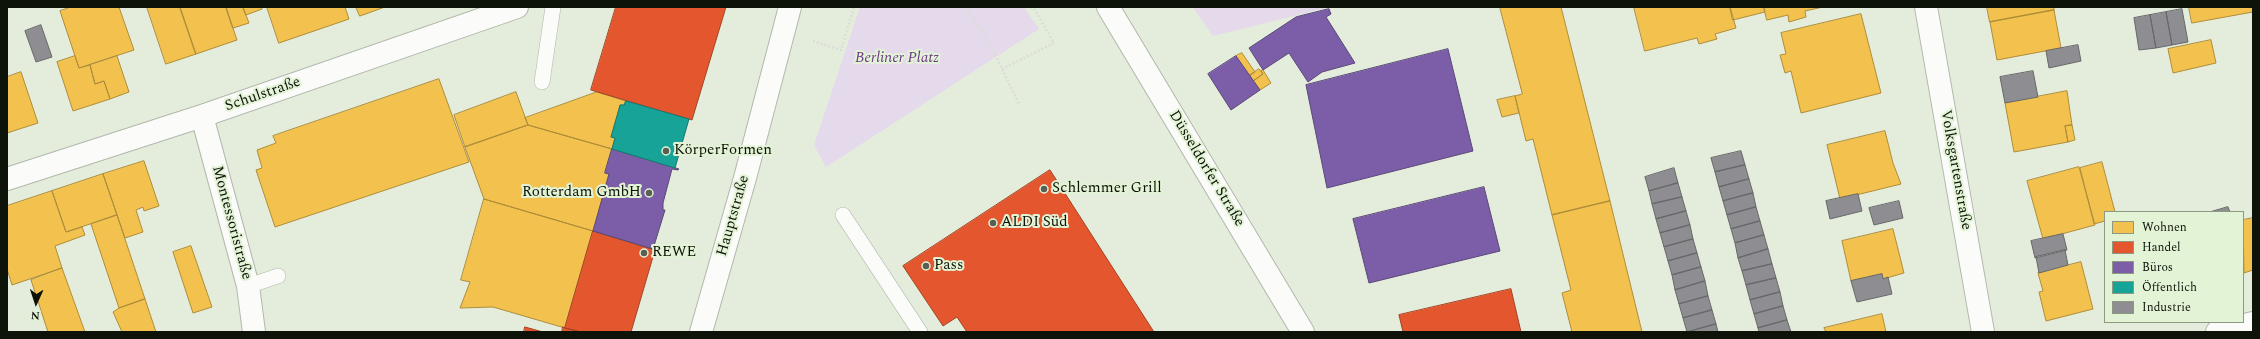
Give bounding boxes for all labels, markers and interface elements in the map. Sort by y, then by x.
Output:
park label: Berliner Platz [855,50,939,68]
street label: Schulstraße [223,74,303,116]
street label: Düsseldorfer Straße [1164,108,1248,230]
street label: Volksgartenstraße [1936,109,1974,231]
place label: KörperFormen [674,142,772,160]
marker: KörperFormen [661,146,671,156]
street label: Montessoristraße [207,164,255,282]
street label: Hauptstraße [714,174,754,258]
place label: Schlemmer Grill [1052,180,1162,198]
place label: Rotterdam GmbH [522,184,641,202]
marker: Schlemmer Grill [1039,184,1049,194]
marker: Rotterdam GmbH [644,188,654,198]
legend [2104,211,2244,323]
place label: ALDI Süd [1001,214,1068,232]
marker: ALDI Süd [988,218,998,228]
text: Wohnen [2142,218,2187,237]
text: Handel [2142,238,2181,257]
place label: REWE [652,244,696,262]
marker: REWE [639,248,649,258]
place label: Pass [934,257,963,275]
text: Büros [2142,258,2173,277]
marker: Pass [921,261,931,271]
text: Öffentlich [2142,278,2197,297]
north arrow [16,283,56,323]
text: Industrie [2142,298,2191,317]
text: N [30,307,40,324]

